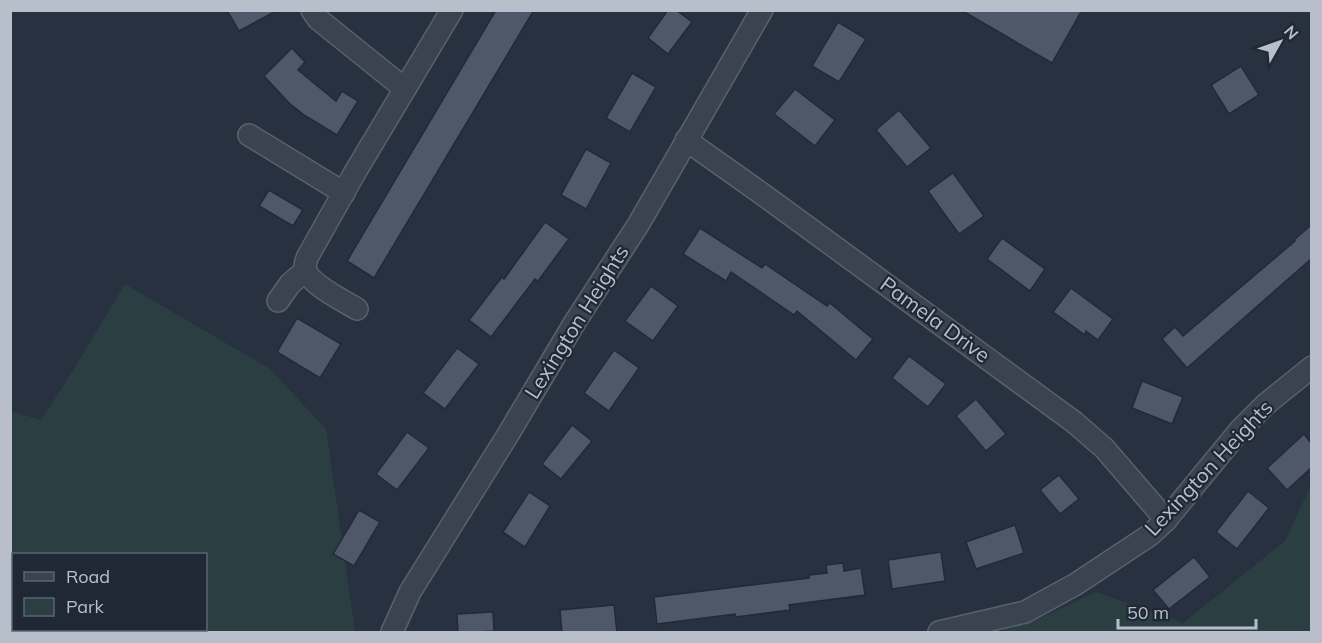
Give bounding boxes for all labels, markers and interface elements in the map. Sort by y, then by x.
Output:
north arrow [1250,12,1310,72]
text: N [1280,21,1303,43]
street label: Lexington Heights [518,240,634,403]
street label: Pamela Drive [876,271,996,368]
street label: Lexington Heights [1139,394,1278,541]
legend [12,553,207,631]
text: Road [66,565,110,588]
scale bar [1118,592,1256,630]
text: Park [66,595,105,618]
text: 50 m [1127,601,1169,624]

